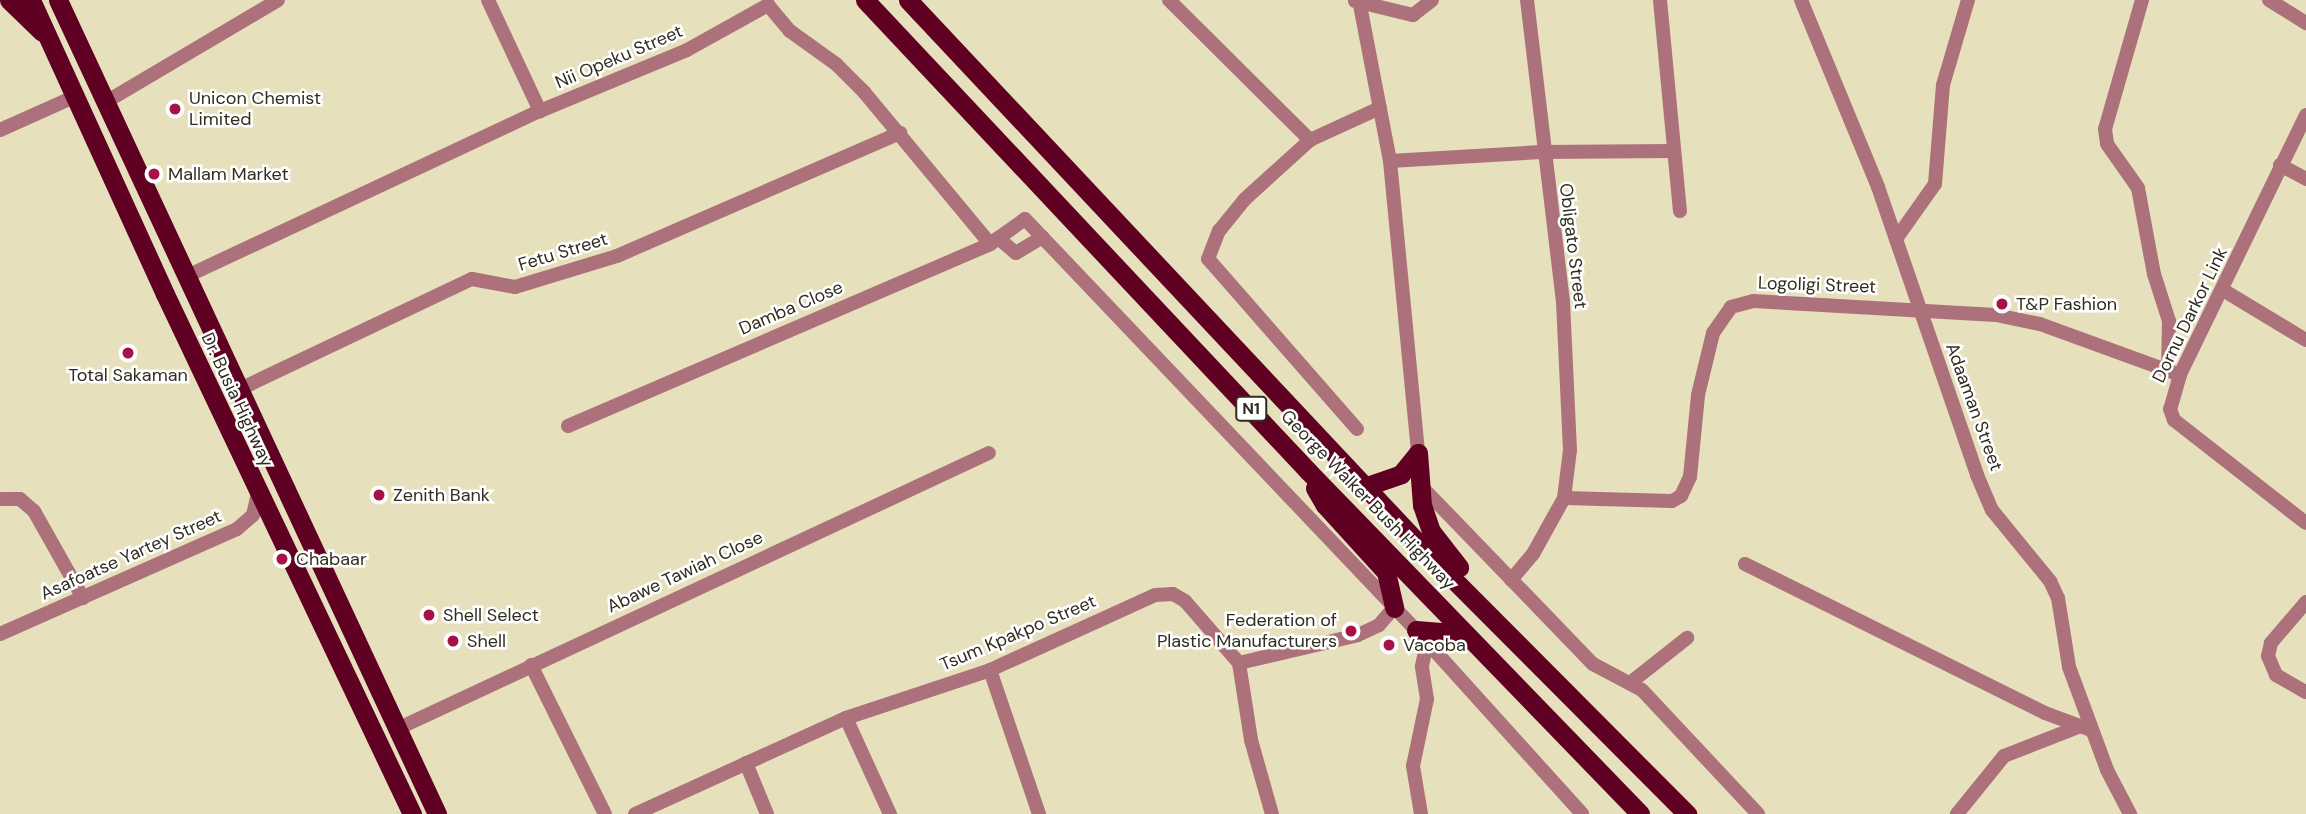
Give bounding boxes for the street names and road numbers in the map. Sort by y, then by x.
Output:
street label: Nii Opeku Street [552,20,686,94]
street label: Obligato Street [1555,182,1591,310]
street label: Fetu Street [516,228,610,276]
street label: Dornu Darkor Link [2148,244,2232,386]
street label: Logoligi Street [1758,272,1876,298]
street label: Damba Close [736,276,846,340]
street label: Dr. Busia Highway [196,329,278,471]
street label: Adaaman Street [1941,340,2007,474]
road number: N1 [1235,396,1267,422]
street label: George Walker Bush Highway [1276,406,1460,594]
street label: Asafoatse Yartey Street [37,505,225,605]
street label: Abawe Tawiah Close [604,526,766,618]
street label: Tsum Kpakpo Street [937,590,1099,676]

